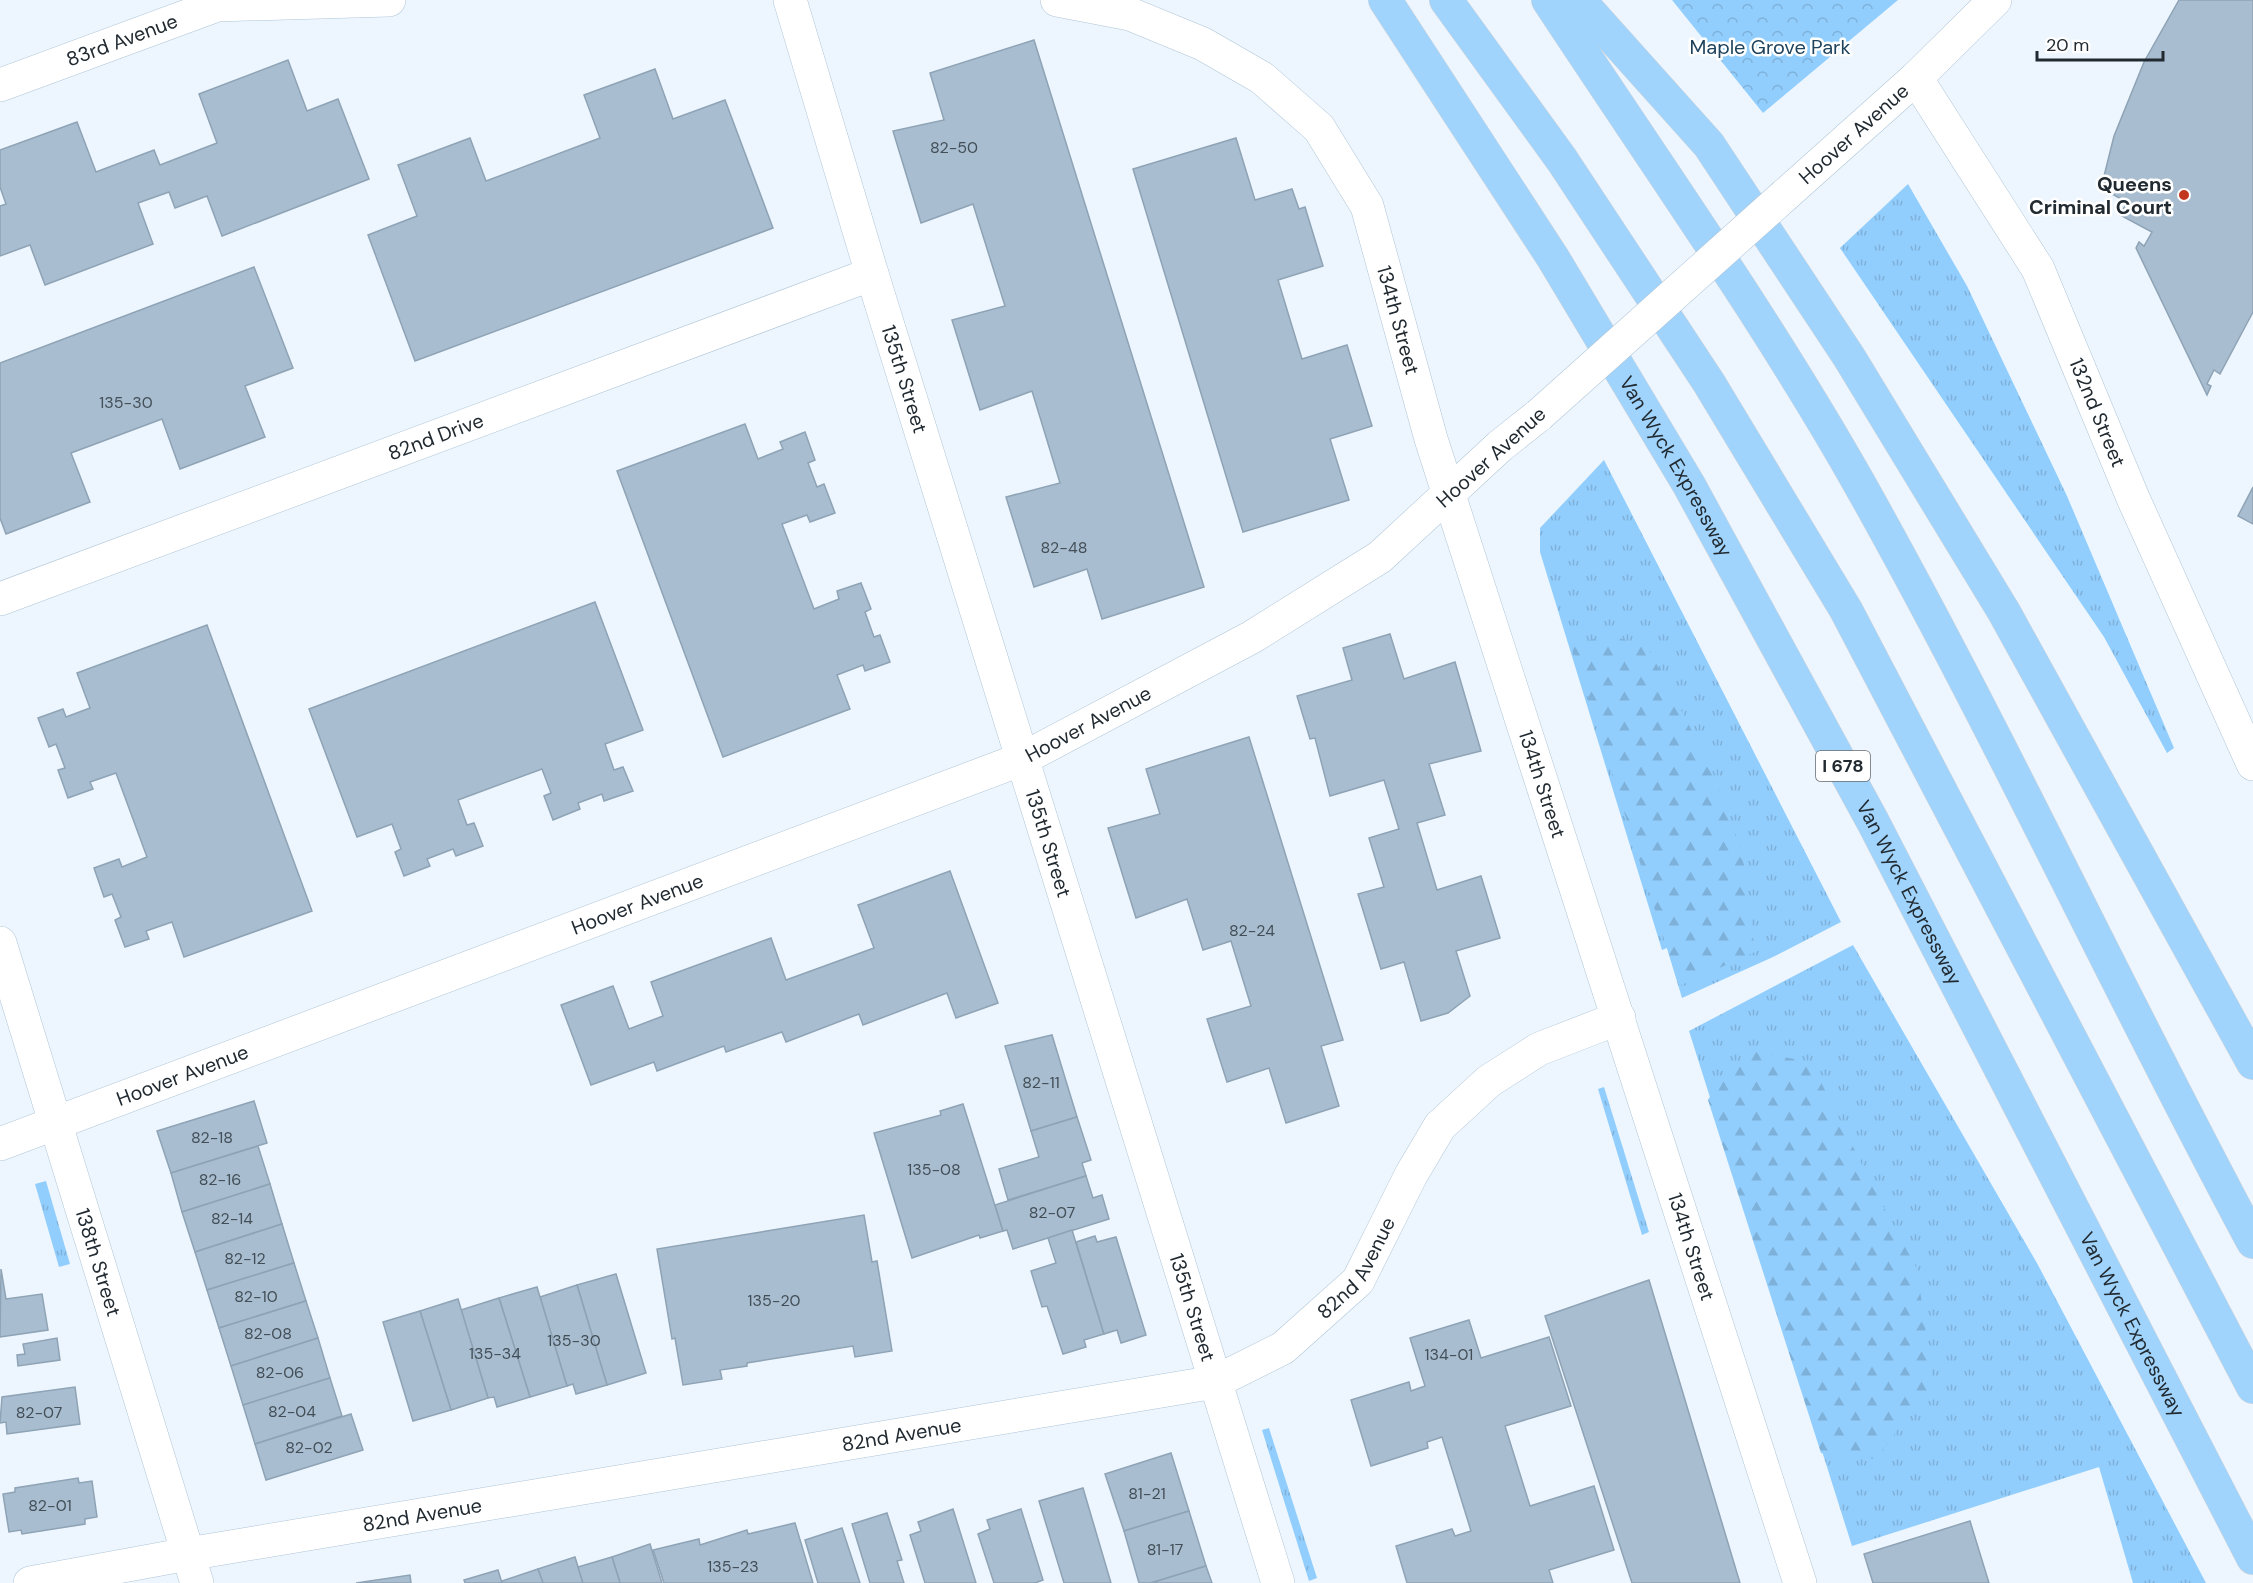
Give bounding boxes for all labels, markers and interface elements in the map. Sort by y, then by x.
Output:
street label: 83rd Avenue [63,8,181,72]
scale bar [2037,24,2163,62]
text: 20 m [2046,33,2089,57]
park label: Maple Grove Park [1689,34,1851,60]
street label: Hoover Avenue [1793,78,1914,190]
house number: 82-50 [930,137,978,158]
place label: Queens Criminal Court [2029,171,2172,220]
marker: Queens Criminal Court [2177,188,2191,202]
street label: 134th Street [1371,263,1426,377]
street label: 135th Street [876,322,934,436]
street label: 132nd Street [2063,354,2132,471]
street label: Van Wyck Expressway [1614,371,1739,561]
house number: 135-30 [99,392,153,413]
street label: Hoover Avenue [1431,401,1551,513]
street label: 82nd Drive [384,407,487,466]
house number: 82-48 [1041,537,1087,558]
street label: Hoover Avenue [1021,680,1156,768]
street label: 134th Street [1513,727,1572,841]
road number: I 678 [1816,751,1870,781]
street label: 135th Street [1020,786,1078,901]
street label: Van Wyck Expressway [1851,796,1968,990]
street label: Hoover Avenue [568,867,707,941]
house number: 82-24 [1229,920,1275,941]
street label: Hoover Avenue [113,1039,252,1112]
house number: 82-11 [1022,1072,1060,1093]
house number: 82-18 [191,1127,233,1148]
house number: 135-08 [907,1159,961,1180]
house number: 82-16 [199,1169,241,1190]
street label: 134th Street [1662,1190,1721,1304]
house number: 82-07 [1029,1202,1075,1223]
street label: 138th Street [69,1205,127,1320]
house number: 82-14 [211,1208,253,1229]
street label: 82nd Avenue [1311,1213,1401,1325]
street label: Van Wyck Expressway [2074,1228,2191,1422]
house number: 82-12 [224,1248,266,1269]
street label: 135th Street [1164,1250,1222,1365]
house number: 82-10 [234,1286,278,1307]
house number: 135-20 [748,1290,800,1311]
house number: 82-08 [244,1323,292,1344]
house number: 135-30 [547,1330,601,1351]
house number: 135-34 [469,1343,521,1364]
house number: 134-01 [1425,1344,1473,1365]
house number: 82-06 [256,1362,304,1383]
house number: 82-04 [268,1401,316,1422]
house number: 82-07 [16,1402,62,1423]
street label: 82nd Avenue [840,1412,963,1457]
house number: 82-02 [285,1437,333,1458]
house number: 81-21 [1128,1483,1166,1504]
street label: 82nd Avenue [360,1492,484,1538]
house number: 82-01 [28,1495,72,1516]
house number: 81-17 [1147,1539,1183,1560]
house number: 135-23 [707,1556,759,1577]

